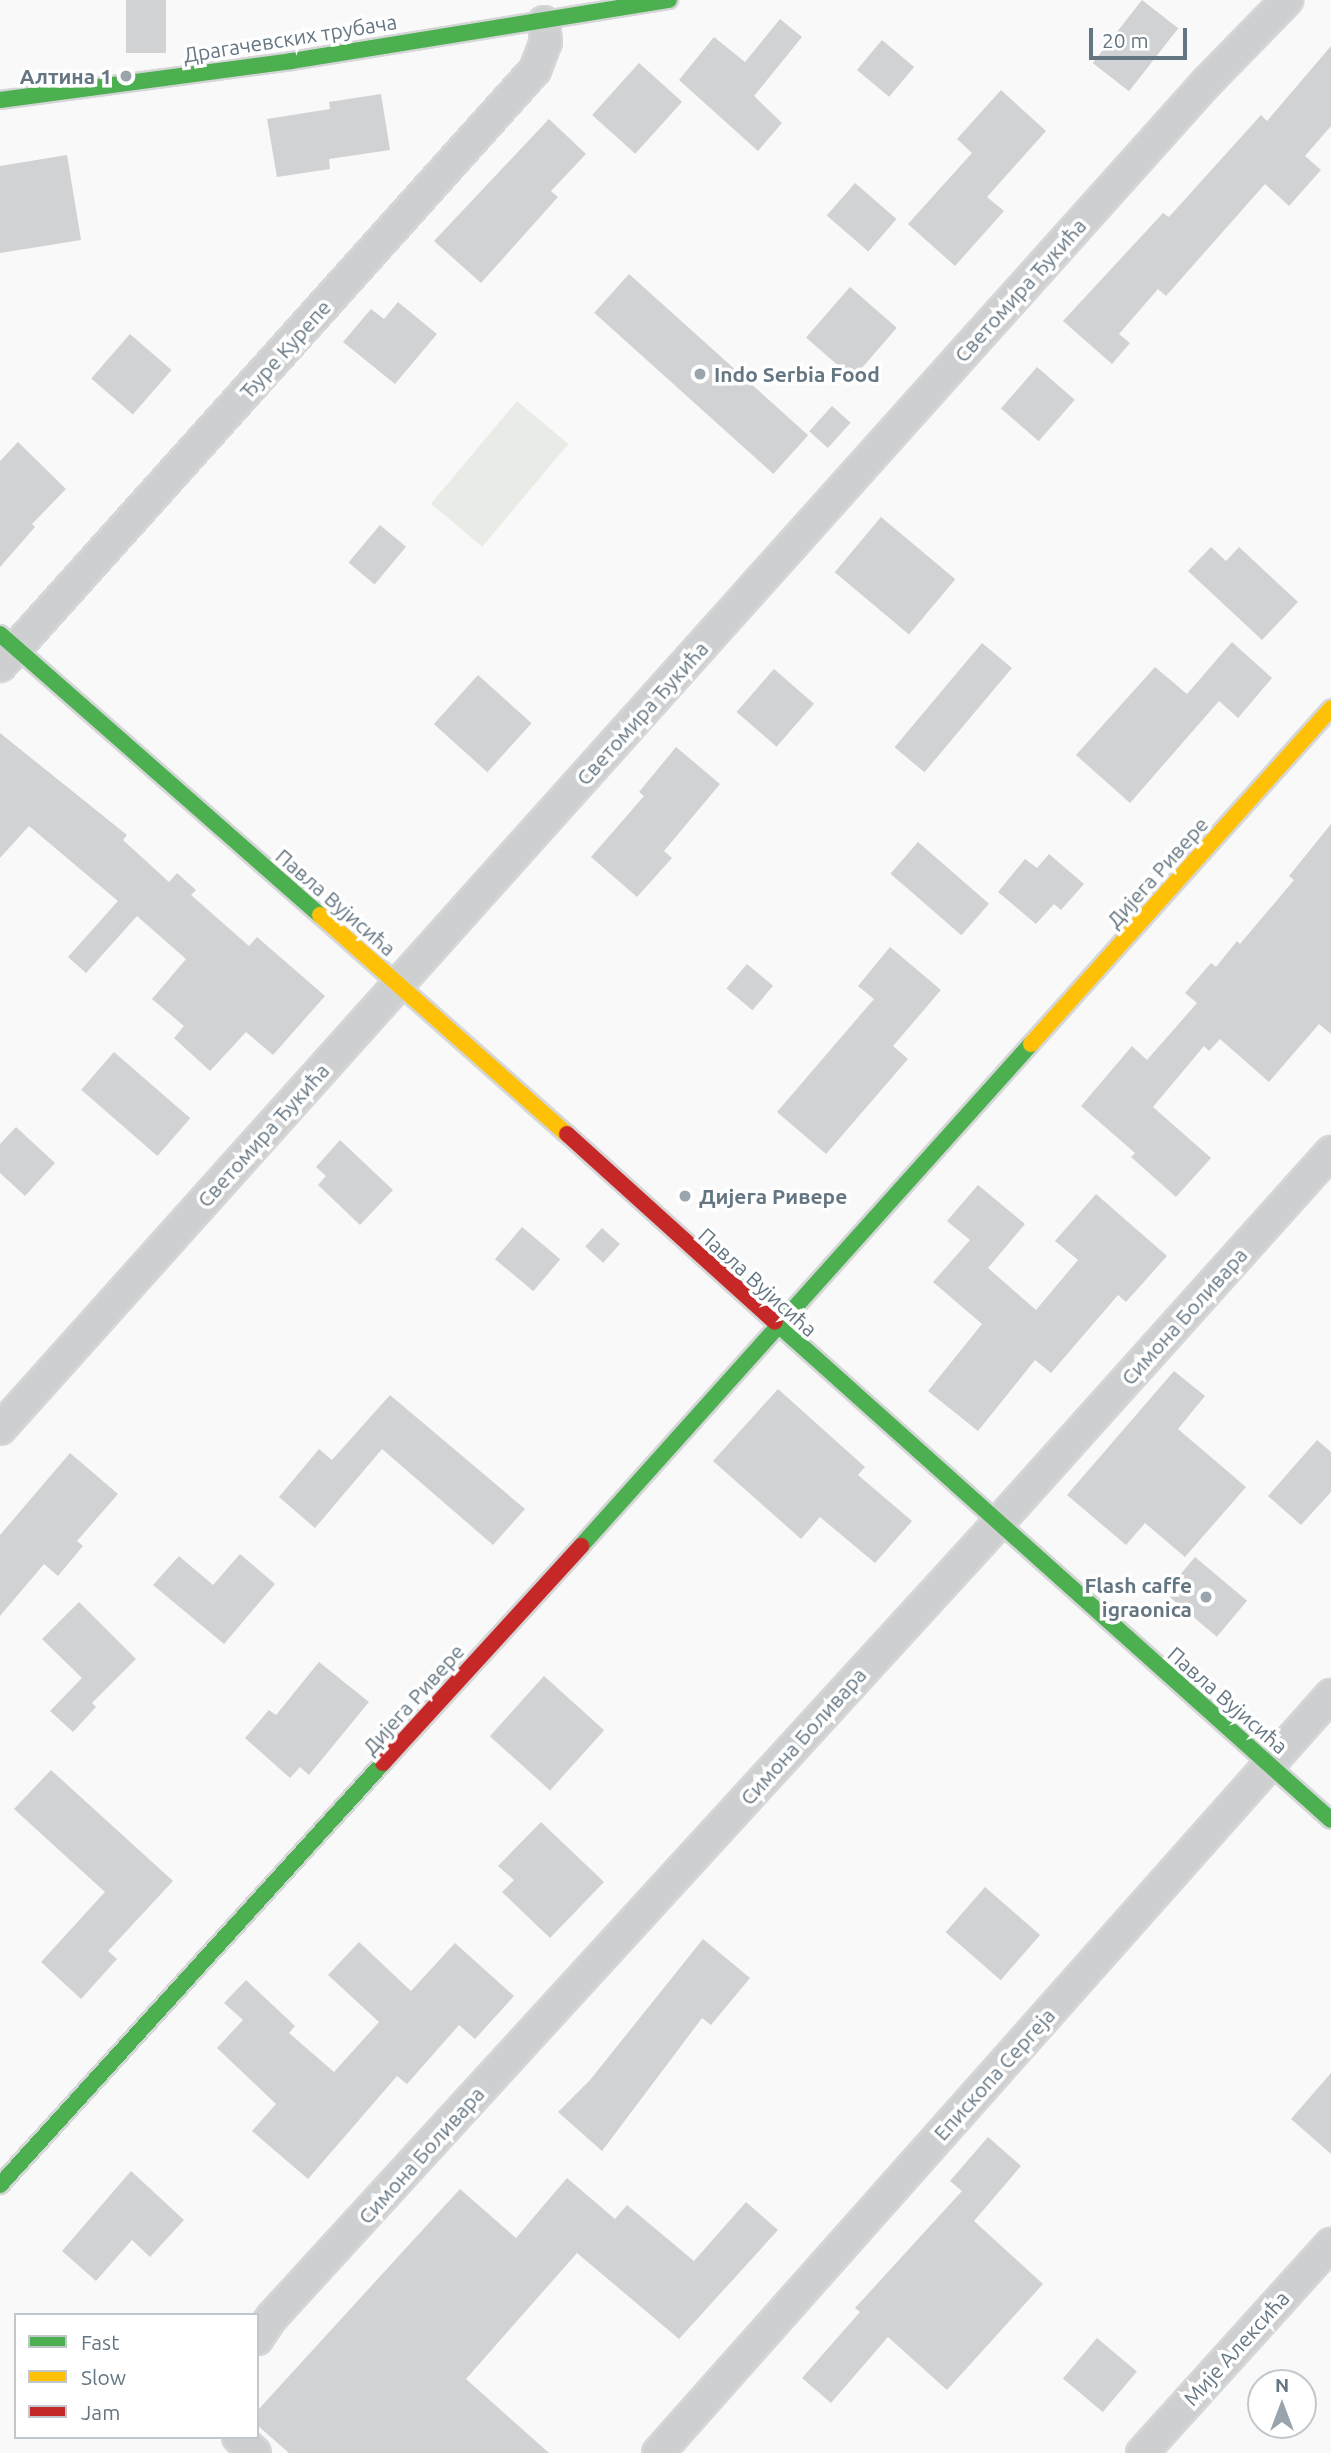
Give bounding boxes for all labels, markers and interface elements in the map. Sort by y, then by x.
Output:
street label: Драгачевских трубача [181,9,399,67]
scale bar [1093,14,1191,58]
text: 20 m [1102,28,1149,52]
place label: Алтина 1 [20,63,112,89]
marker: Алтина 1 [118,68,134,84]
street label: Светомира Ђукића [949,213,1091,367]
street label: Ђуре Курепе [234,295,336,403]
place label: Indo Serbia Food [714,361,880,387]
marker: Indo Serbia Food [692,366,708,382]
street label: Светомира Ђукића [571,636,713,790]
street label: Дијега Ривере [1101,812,1213,932]
street label: Павла Вујисића [271,843,401,961]
street label: Светомира Ђукића [192,1058,334,1212]
place label: Дијега Ривере [699,1183,847,1209]
marker: Дијега Ривере [677,1188,693,1204]
street label: Павла Вујисића [694,1222,822,1342]
street label: Симона Боливара [1116,1242,1252,1390]
place label: Flash caffe igraonica [1084,1572,1192,1622]
marker: Flash caffe igraonica [1198,1589,1214,1605]
street label: Дијега Ривере [357,1639,469,1759]
street label: Павла Вујисића [1163,1641,1293,1759]
street label: Симона Боливара [735,1662,871,1810]
street label: Епископа Сергеја [928,2003,1060,2145]
street label: Симона Боливара [353,2081,489,2229]
street label: Мије Алексића [1178,2285,1294,2411]
legend [14,2313,259,2439]
text: Fast [81,2330,119,2354]
text: Slow [81,2365,126,2389]
north arrow [1247,2369,1317,2439]
text: N [1275,2374,1289,2396]
text: Jam [81,2400,120,2424]

